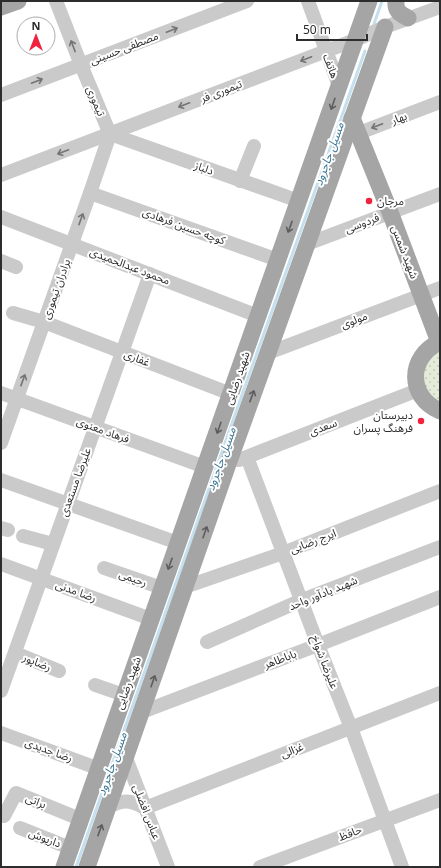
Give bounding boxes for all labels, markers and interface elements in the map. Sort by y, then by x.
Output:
north arrow [16,16,56,56]
scale bar [297,16,367,42]
text: N [32,18,40,33]
text: 50 m [303,21,331,38]
one-way arrow [165,25,177,33]
street label: مصطفی حسینی [87,28,160,68]
one-way arrow [69,41,77,53]
street label: هاتف [320,52,343,80]
one-way arrow [300,56,312,64]
street label: تیموری فر [197,76,244,106]
one-way arrow [31,77,43,85]
street label: تیموری [83,83,109,118]
one-way arrow [329,97,336,110]
one-way arrow [179,102,191,110]
street label: بهار [388,108,409,128]
water label: مسیل جاجرود [309,119,348,188]
one-way arrow [372,123,384,131]
one-way arrow [57,148,69,156]
street label: دلباز [192,157,216,178]
place label: مرجان [377,193,404,208]
marker: مرجان [364,196,374,206]
street label: کوچه حسین فرهادی [140,204,228,249]
street label: فردوسی [342,209,381,236]
one-way arrow [77,214,85,226]
one-way arrow [286,220,293,233]
street label: شهید شمس [388,223,423,281]
street label: محمود عبدالحمیدی [88,243,173,288]
street label: برادران تیموری [38,257,73,321]
street label: مولوی [338,308,369,331]
street label: غفاری [122,346,153,369]
street label: شهید رضایی [220,349,253,406]
one-way arrow [20,374,28,386]
one-way arrow [249,391,257,403]
place label: دبیرستان فرهنگ پسران [354,407,413,436]
street label: فرهاد معنوی [75,413,132,446]
street label: سعدی [307,414,339,439]
marker: دبیرستان فرهنگ پسران [416,416,426,426]
one-way arrow [214,422,222,434]
water label: مسیل جاجرود [201,424,240,493]
street label: علیرضا مستعدی [55,445,94,518]
street label: ایرج رضایی [288,525,338,557]
one-way arrow [201,527,209,539]
one-way arrow [166,558,174,570]
street label: رحیمی [117,566,149,589]
street label: شهید یادآور واحد [286,572,360,613]
street label: رضا مدنی [54,576,99,605]
street label: علیرضا شواخ [307,633,343,692]
street label: باباطاهر [260,645,298,672]
street label: رضاپور [19,649,54,675]
street label: شهید رضایی [111,654,144,711]
one-way arrow [150,675,157,688]
water label: مسیل جاجرود [92,729,131,798]
street label: رضا جدیدی [23,734,75,765]
street label: غزالی [278,738,306,761]
street label: عباس افضلی [130,782,165,842]
street label: براتی [24,790,49,811]
street label: حافظ [336,821,364,844]
one-way arrow [97,824,104,837]
street label: داریوش [27,825,63,851]

